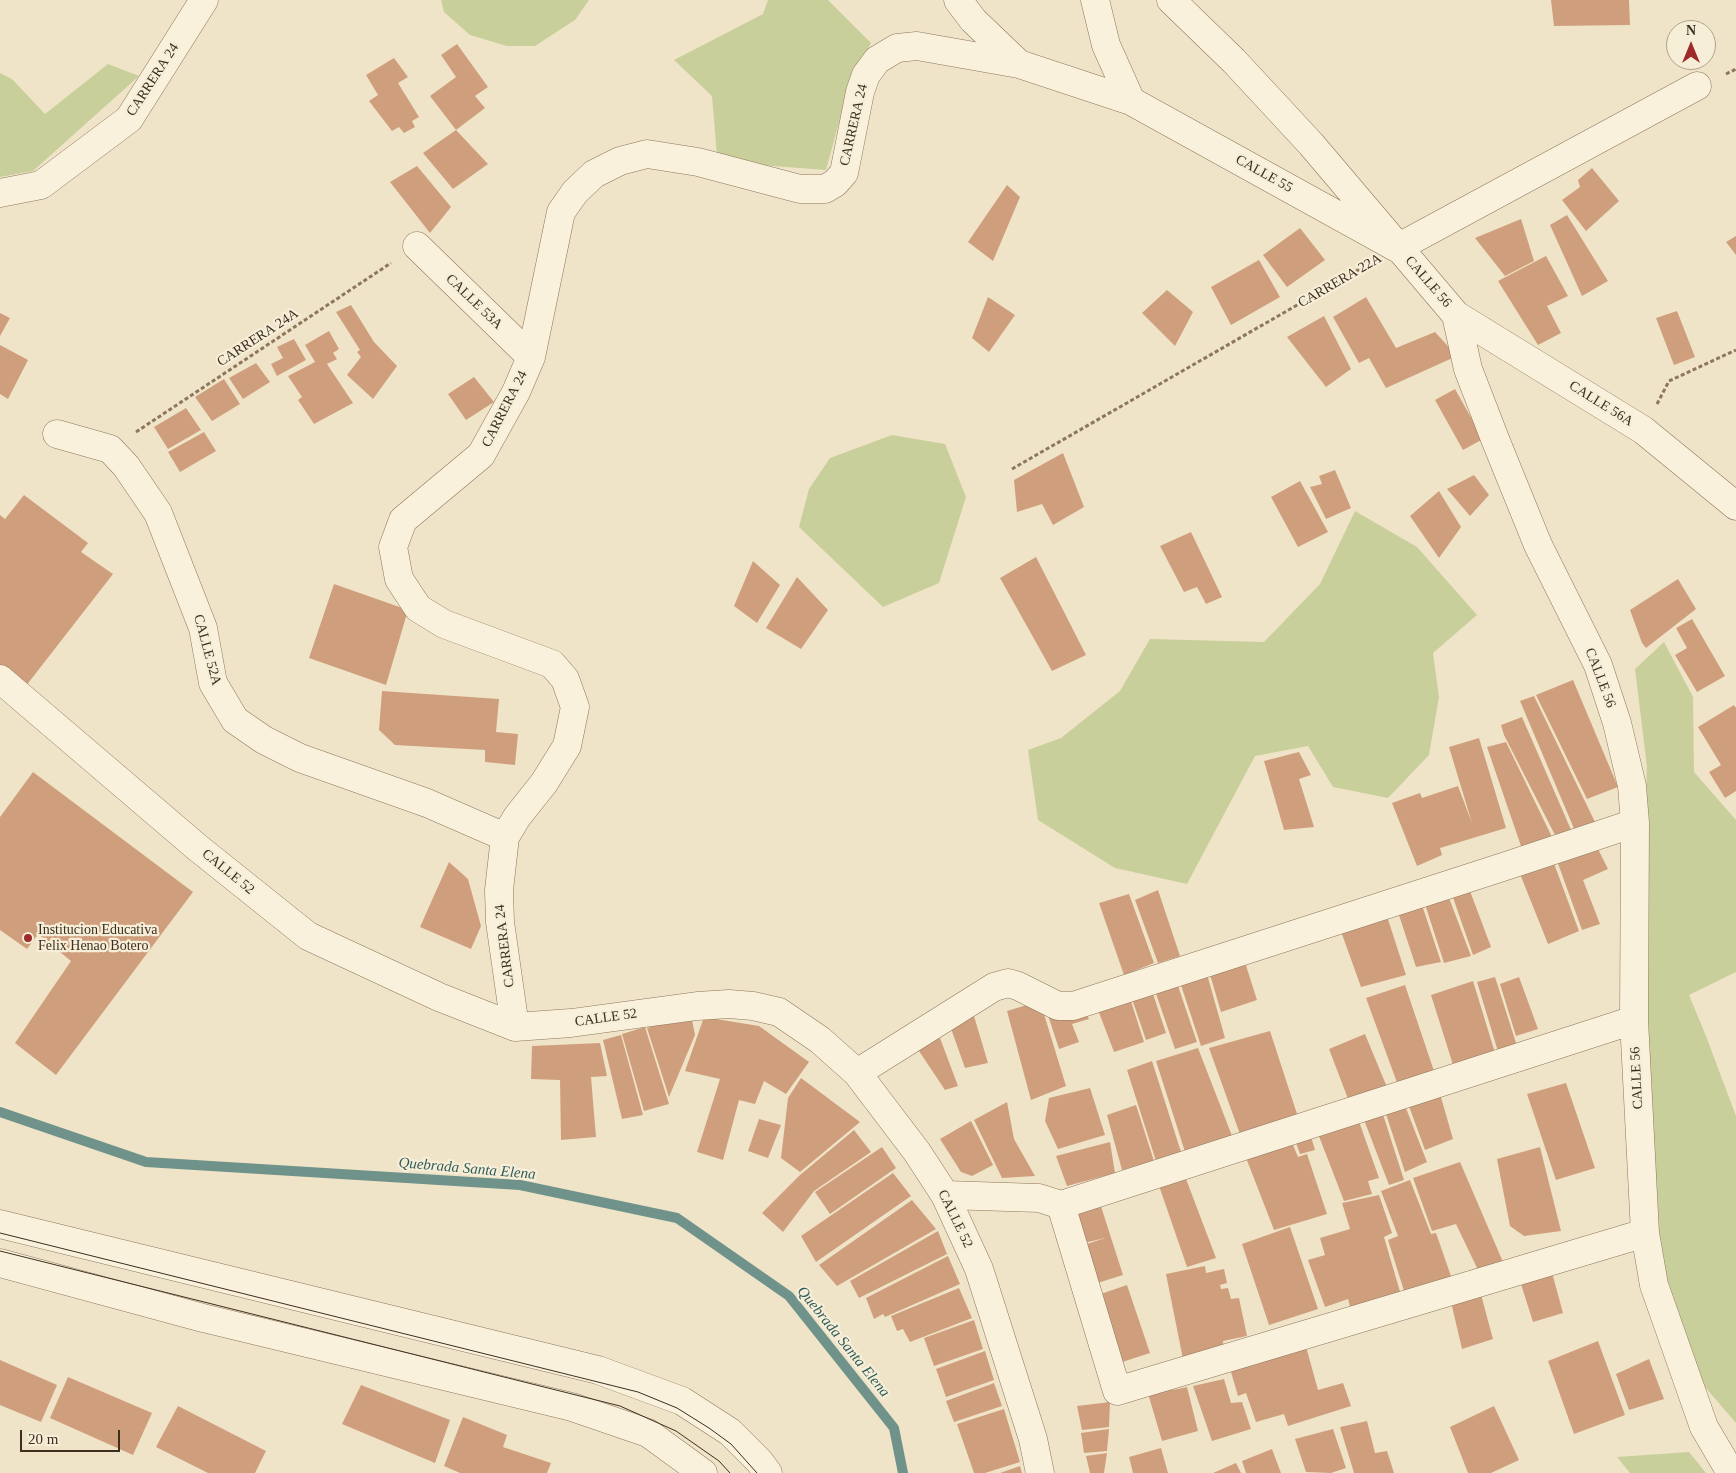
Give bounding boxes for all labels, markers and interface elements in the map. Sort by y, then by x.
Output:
north arrow [1666,20,1716,70]
text: N [1686,23,1696,38]
street label: CARRERA 24 [123,40,183,120]
street label: CARRERA 24 [836,82,872,168]
street label: CALLE 55 [1233,151,1295,197]
street label: CARRERA 22A [1295,250,1385,312]
street label: CALLE 56 [1401,253,1455,311]
street label: CALLE 53A [442,271,506,333]
street label: CARRERA 24A [214,305,302,371]
street label: CARRERA 24 [479,368,531,450]
street label: CALLE 56A [1566,378,1636,430]
street label: CALLE 52A [189,613,225,687]
street label: CALLE 56 [1581,646,1619,710]
street label: CALLE 52 [198,846,258,898]
street label: CARRERA 24 [492,903,518,989]
place label: Institucion Educativa Felix Henao Botero [38,922,157,954]
marker: Institucion Educativa Felix Henao Botero [22,932,34,944]
street label: CALLE 52 [574,1005,638,1031]
street label: CALLE 56 [1627,1046,1647,1110]
water label: Quebrada Santa Elena [398,1154,536,1184]
street label: CALLE 52 [934,1187,976,1251]
water label: Quebrada Santa Elena [793,1283,893,1401]
scale bar [22,1420,122,1452]
text: 20 m [28,1431,58,1447]

